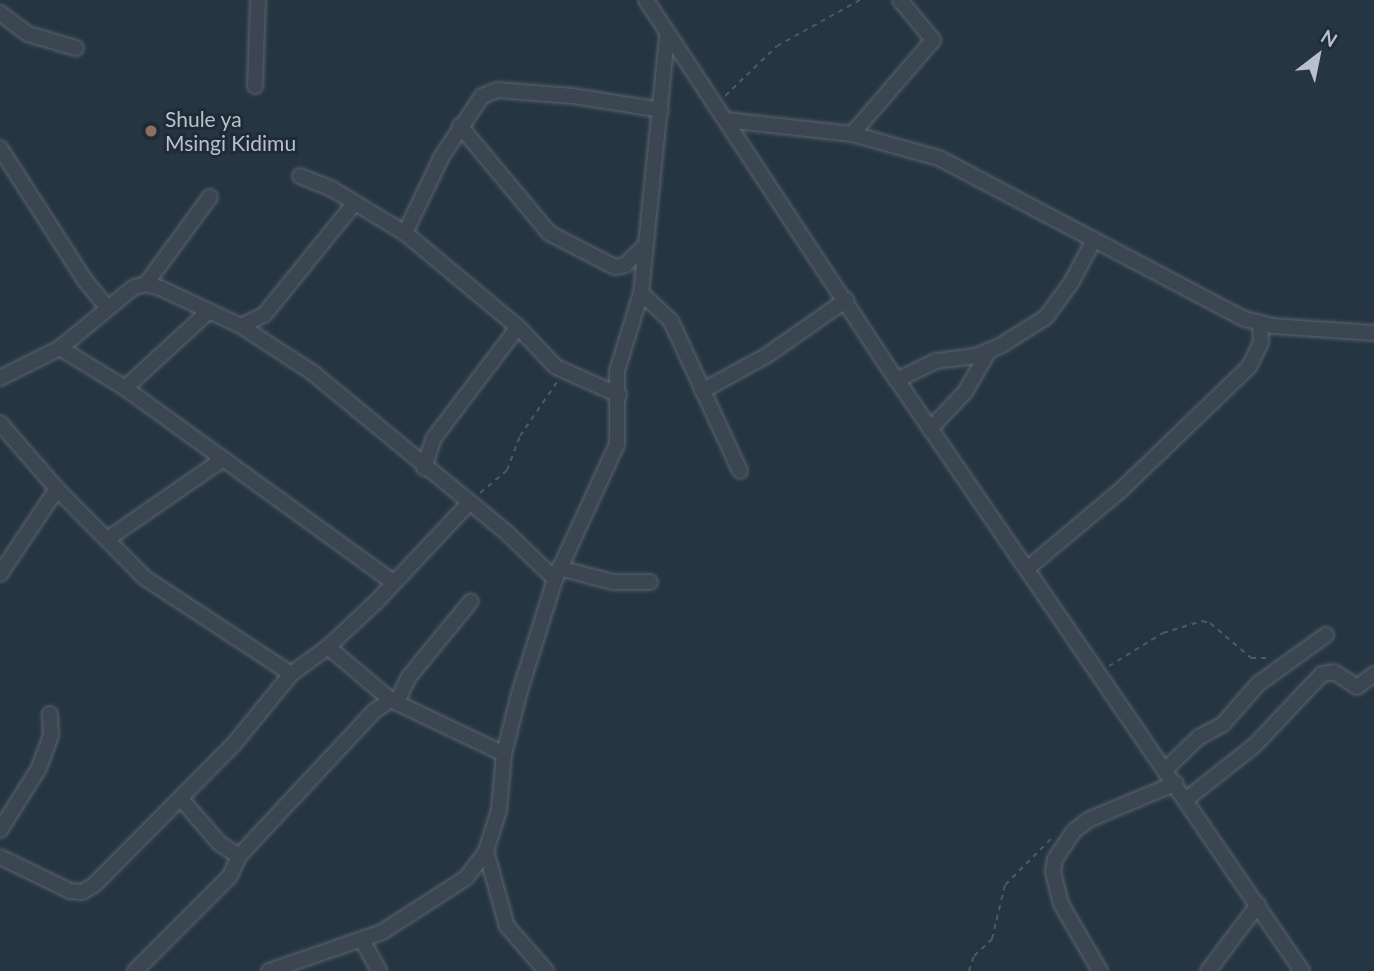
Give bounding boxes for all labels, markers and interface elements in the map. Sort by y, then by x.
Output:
north arrow [1283,21,1353,91]
text: N [1317,24,1342,51]
place label: Shule ya Msingi Kidimu [165,106,296,156]
marker: Shule ya Msingi Kidimu [143,123,159,139]

